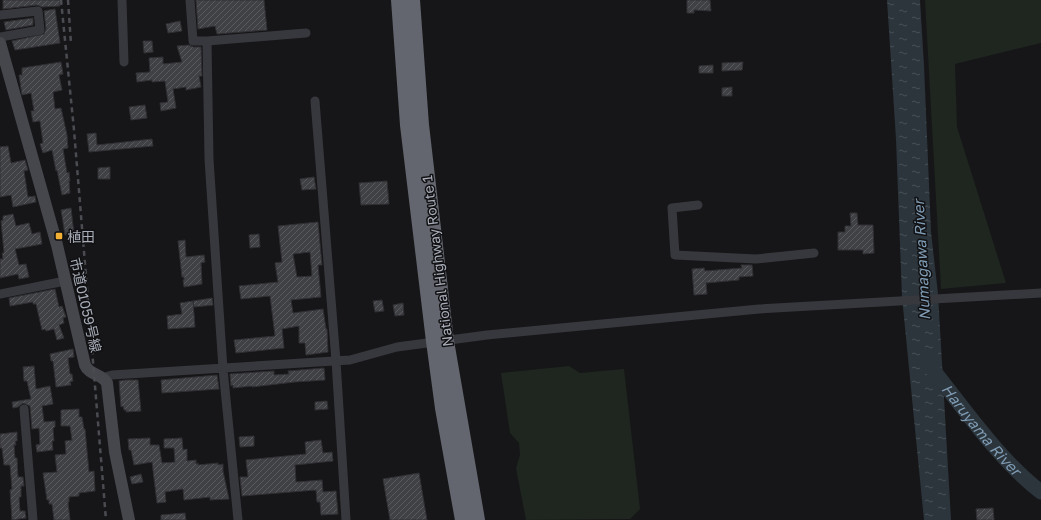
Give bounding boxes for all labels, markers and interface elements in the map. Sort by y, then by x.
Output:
street label: National Highway Route 1 [418,174,456,348]
water label: Numagawa River [909,197,934,321]
place label: 植田 [67,228,95,245]
marker: 植田 [54,231,64,241]
street label: 市道01059号線 [67,256,105,354]
water label: Haruyama River [938,380,1027,481]

